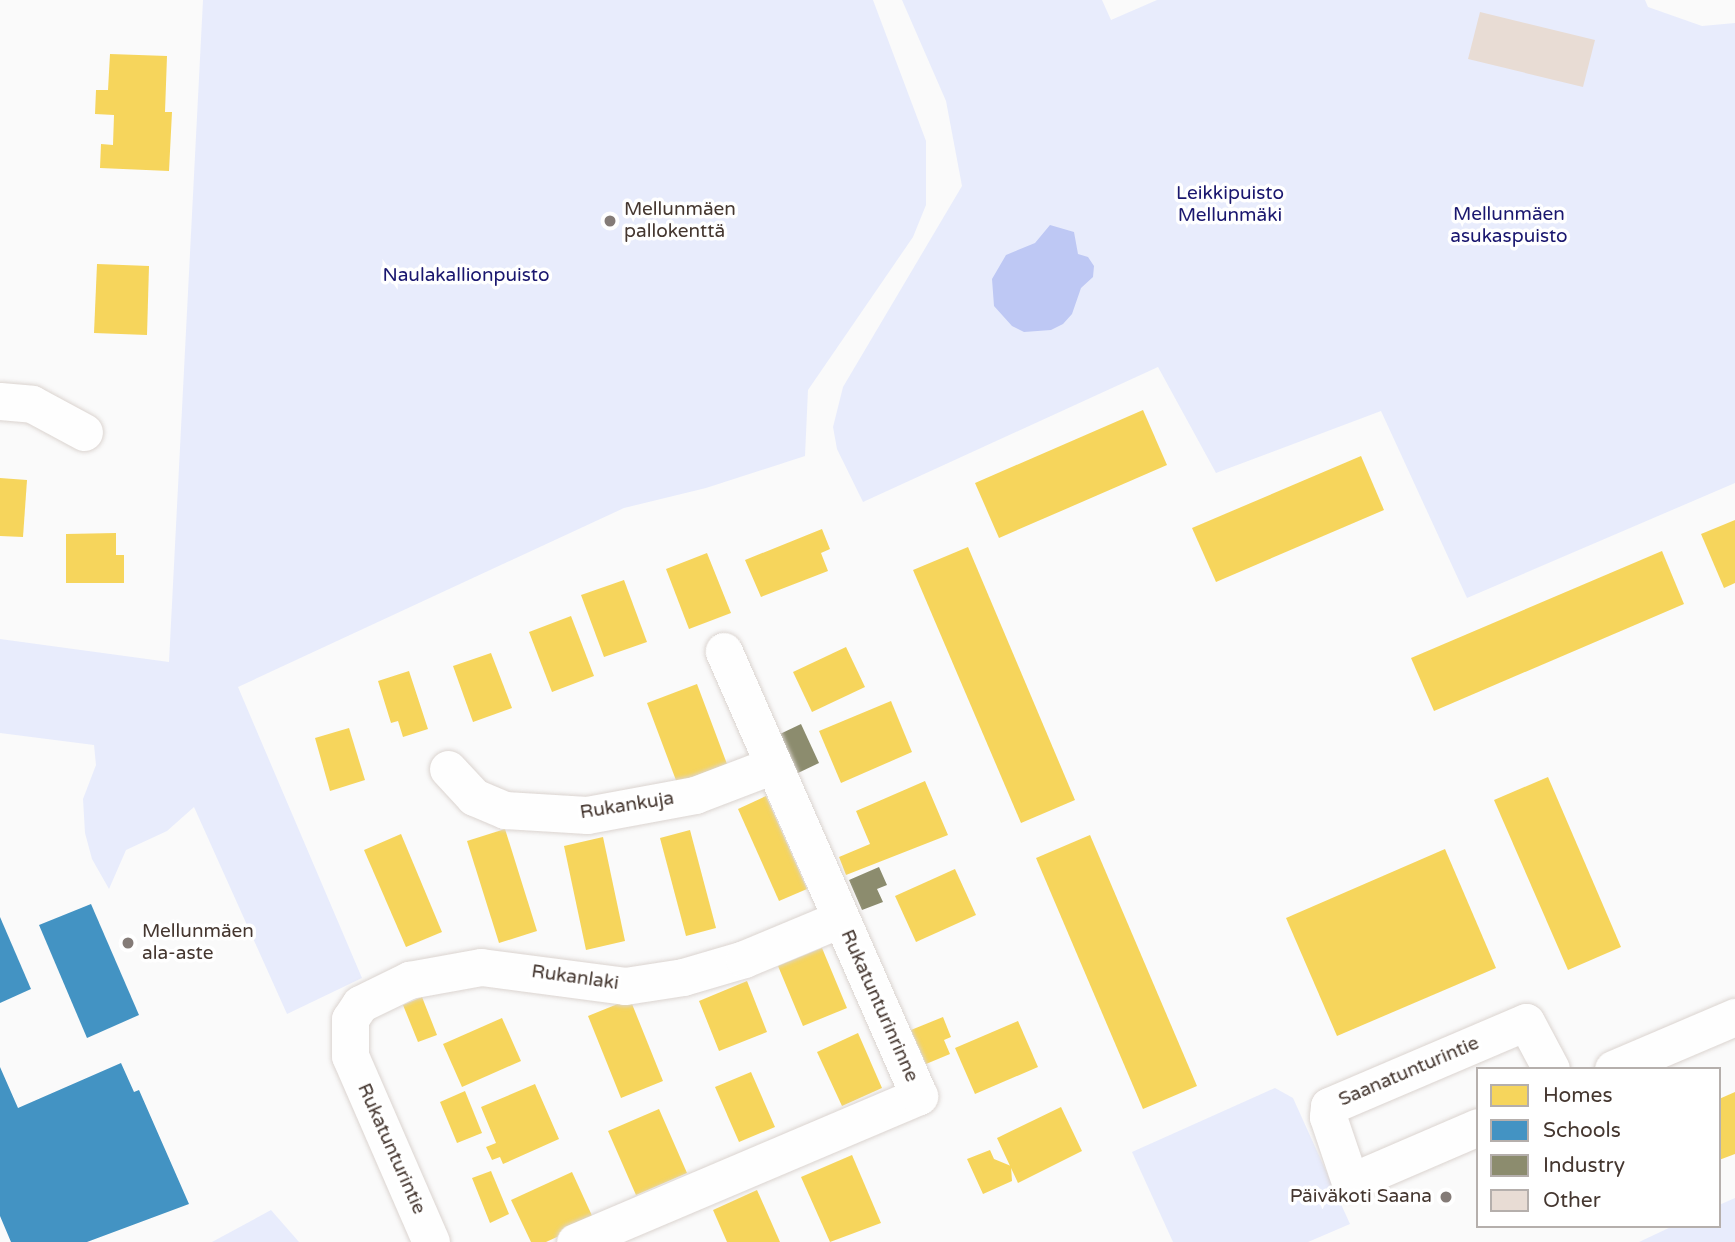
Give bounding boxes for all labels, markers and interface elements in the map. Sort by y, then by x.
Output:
park label: Leikkipuisto Mellunmäki [1176,183,1284,227]
place label: Mellunmäen pallokenttä [624,199,736,243]
park label: Mellunmäen asukaspuisto [1450,204,1568,248]
marker: Mellunmäen pallokenttä [602,213,618,229]
park label: Naulakallionpuisto [382,265,550,287]
street label: Rukankuja [578,787,676,825]
place label: Mellunmäen ala-aste [142,921,254,965]
street label: Rukatunturinrinne [835,926,923,1086]
marker: Mellunmäen ala-aste [120,935,136,951]
street label: Rukanlaki [530,961,620,995]
street label: Saanatunturintie [1335,1032,1483,1112]
legend [1476,1067,1721,1228]
street label: Rukatunturintie [352,1080,430,1218]
text: Homes [1543,1083,1613,1108]
text: Schools [1543,1118,1621,1143]
text: Industry [1543,1153,1625,1178]
place label: Päiväkoti Saana [1290,1186,1432,1208]
text: Other [1543,1188,1601,1213]
marker: Päiväkoti Saana [1438,1189,1454,1205]

